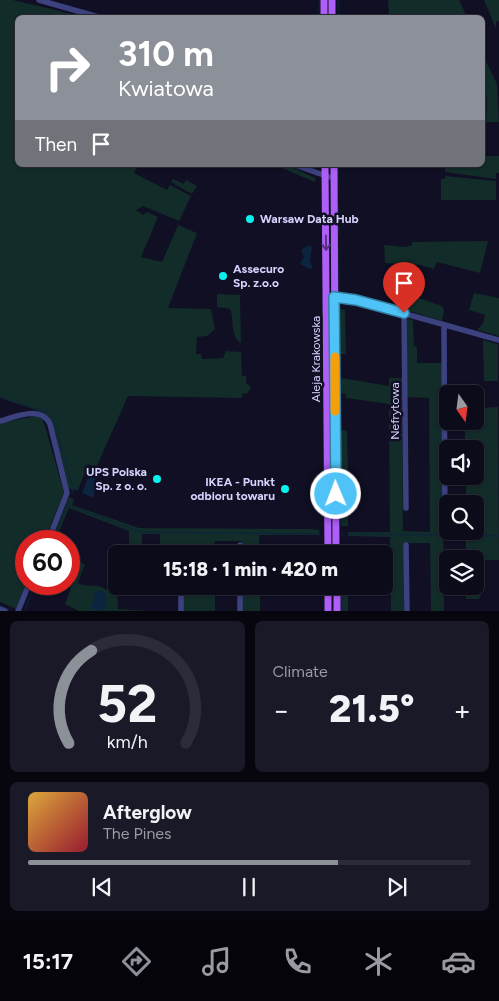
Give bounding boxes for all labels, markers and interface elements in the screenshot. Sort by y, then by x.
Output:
text: 310 m [118,33,214,75]
icon: right [35,35,100,100]
text: Kwiatowa [118,75,214,102]
icon: arrive [87,130,115,158]
text: Then [35,133,77,156]
place label: Warsaw Data Hub [260,212,359,226]
marker: Warsaw Data Hub [244,213,256,225]
one-way arrow [321,235,330,251]
place label: Assecuro Sp. z.o.o [233,262,284,290]
pin [383,262,425,313]
icon: arrive [390,269,418,297]
marker: Assecuro Sp. z.o.o [217,270,229,282]
street label: Aleja Krakowska [309,316,323,402]
street label: Nefrytowa [388,382,402,440]
north arrow [439,385,484,430]
map controls [439,385,484,595]
button: sound [439,440,484,485]
place label: UPS Polska Sp. z o. o. [86,465,147,493]
position arrow [309,467,361,519]
marker: UPS Polska Sp. z o. o. [151,473,163,485]
place label: IKEA - Punkt odbioru towaru [190,475,275,503]
marker: IKEA - Punkt odbioru towaru [279,483,291,495]
button: search [439,495,484,540]
speed limit sign: 60 [15,530,80,595]
button: layers [439,550,484,595]
text: 15:18 · 1 min · 420 m [163,558,338,581]
text: Climate [273,662,328,681]
text: 52 [97,673,157,735]
text: 21.5° [329,686,414,732]
text: − [273,693,290,727]
text: + [454,693,471,727]
text: km/h [107,731,148,752]
text: Afterglow [103,801,192,824]
text: The Pines [103,824,172,843]
icon: previous [88,873,116,901]
icon: pause [235,873,263,901]
icon: next [383,873,411,901]
icon: directions [119,944,154,979]
icon: music [199,944,234,979]
icon: phone [280,944,315,979]
icon: climate [361,944,396,979]
icon: car [441,944,476,979]
text: 15:17 [23,948,73,975]

